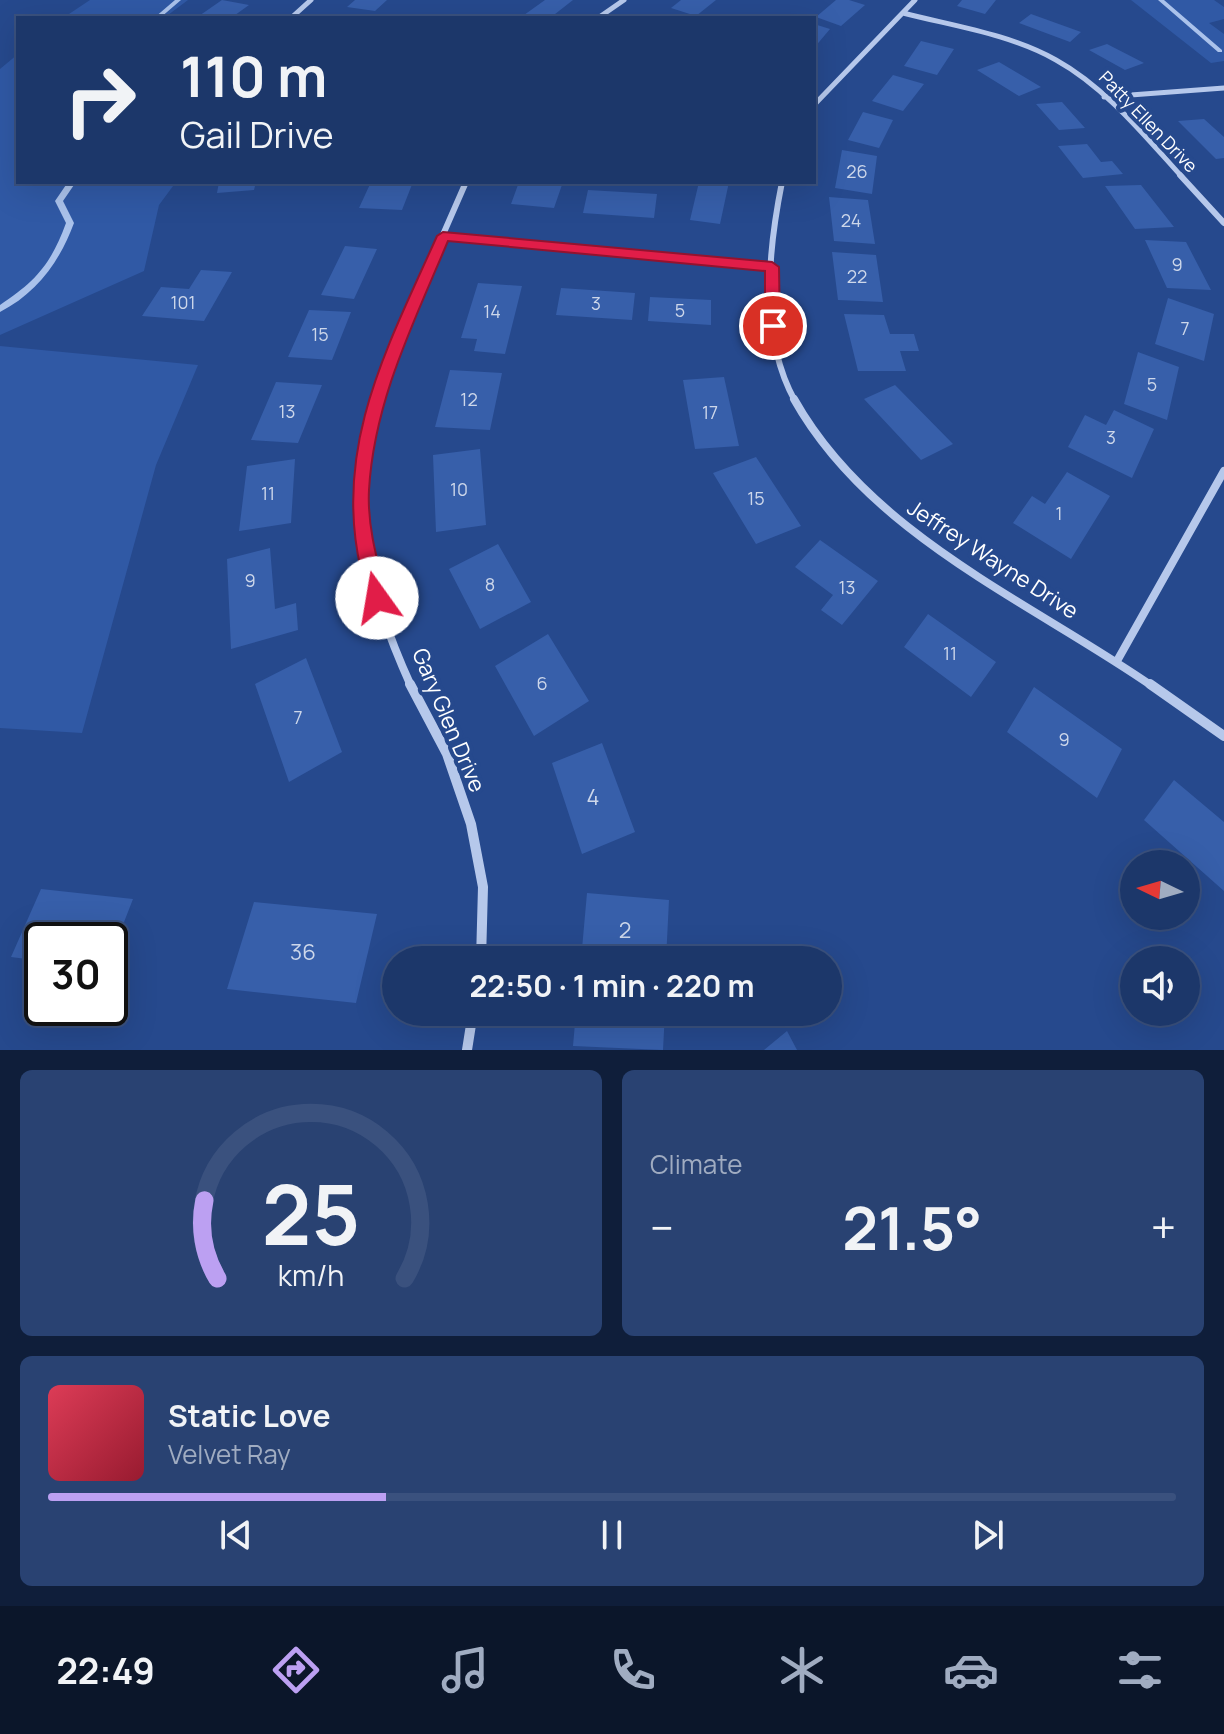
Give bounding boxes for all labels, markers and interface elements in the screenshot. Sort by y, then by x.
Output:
text: 110 m [180,37,327,114]
icon: right [48,48,152,152]
street label: Patty Ellen Drive [1094,65,1203,177]
text: Gail Drive [180,110,334,159]
house number: 26 [846,159,868,183]
house number: 24 [841,208,861,232]
house number: 9 [1171,252,1183,276]
house number: 22 [847,264,867,288]
house number: 101 [170,290,196,314]
house number: 3 [591,291,601,315]
pin [739,292,807,360]
house number: 5 [675,298,685,322]
house number: 14 [483,299,501,323]
icon: arrive [751,304,795,348]
house number: 7 [1180,316,1190,340]
house number: 15 [311,322,329,346]
house number: 5 [1147,372,1157,396]
house number: 12 [460,387,478,411]
house number: 13 [279,399,295,423]
house number: 17 [702,400,718,424]
house number: 3 [1106,425,1116,449]
house number: 10 [450,477,468,501]
house number: 11 [261,481,275,505]
house number: 15 [747,486,765,510]
street label: Jeffrey Wayne Drive [902,492,1084,626]
house number: 1 [1055,501,1063,525]
position arrow [335,556,419,640]
house number: 9 [244,568,256,592]
house number: 8 [485,572,495,596]
house number: 13 [839,575,855,599]
house number: 11 [943,641,957,665]
street label: Gary Glen Drive [405,643,493,797]
house number: 6 [536,671,548,695]
house number: 7 [293,705,303,729]
house number: 9 [1058,727,1070,751]
house number: 4 [587,782,599,812]
north arrow [1120,850,1200,930]
map controls [1120,850,1200,1026]
house number: 2 [619,915,631,945]
speed limit sign: 30 [24,922,128,1026]
house number: 36 [290,937,316,967]
button: sound [1120,946,1200,1026]
text: 22:50 · 1 min · 220 m [469,965,755,1006]
text: Climate [650,1146,742,1182]
text: 25 [262,1156,360,1270]
text: 21.5° [842,1186,982,1268]
text: − [650,1197,674,1257]
text: + [1151,1197,1176,1257]
text: km/h [278,1256,344,1295]
text: Static Love [168,1395,331,1436]
text: Velvet Ray [168,1436,291,1472]
icon: previous [214,1513,258,1557]
icon: pause [590,1513,634,1557]
icon: next [966,1513,1010,1557]
icon: directions [268,1642,324,1698]
icon: music [437,1642,493,1698]
icon: phone [605,1642,661,1698]
icon: climate [774,1642,830,1698]
icon: car [943,1642,999,1698]
icon: filters [1112,1642,1168,1698]
text: 22:49 [56,1646,155,1695]

